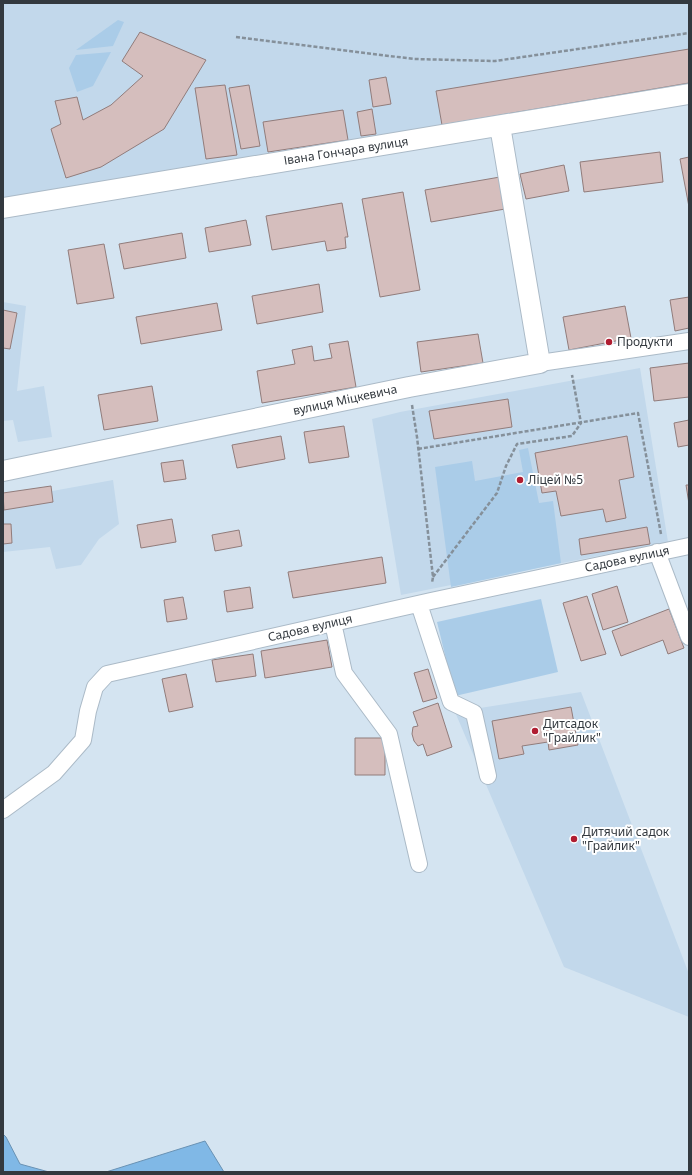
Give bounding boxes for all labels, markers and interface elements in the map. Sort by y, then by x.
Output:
street label: Івана Гончара вулиця [282,132,409,169]
place label: Продукти [617,333,673,350]
marker: Продукти [604,337,614,347]
street label: вулиця Міцкевича [291,380,399,419]
place label: Ліцей №5 [528,471,583,488]
marker: Ліцей №5 [515,475,525,485]
street label: Садова вулиця [583,541,671,576]
street label: Садова вулиця [266,610,354,645]
place label: Дитсадок "Грайлик" [543,715,601,746]
marker: Дитсадок "Грайлик" [530,726,540,736]
place label: Дитячий садок "Грайлик" [582,823,670,854]
marker: Дитячий садок "Грайлик" [569,834,579,844]

